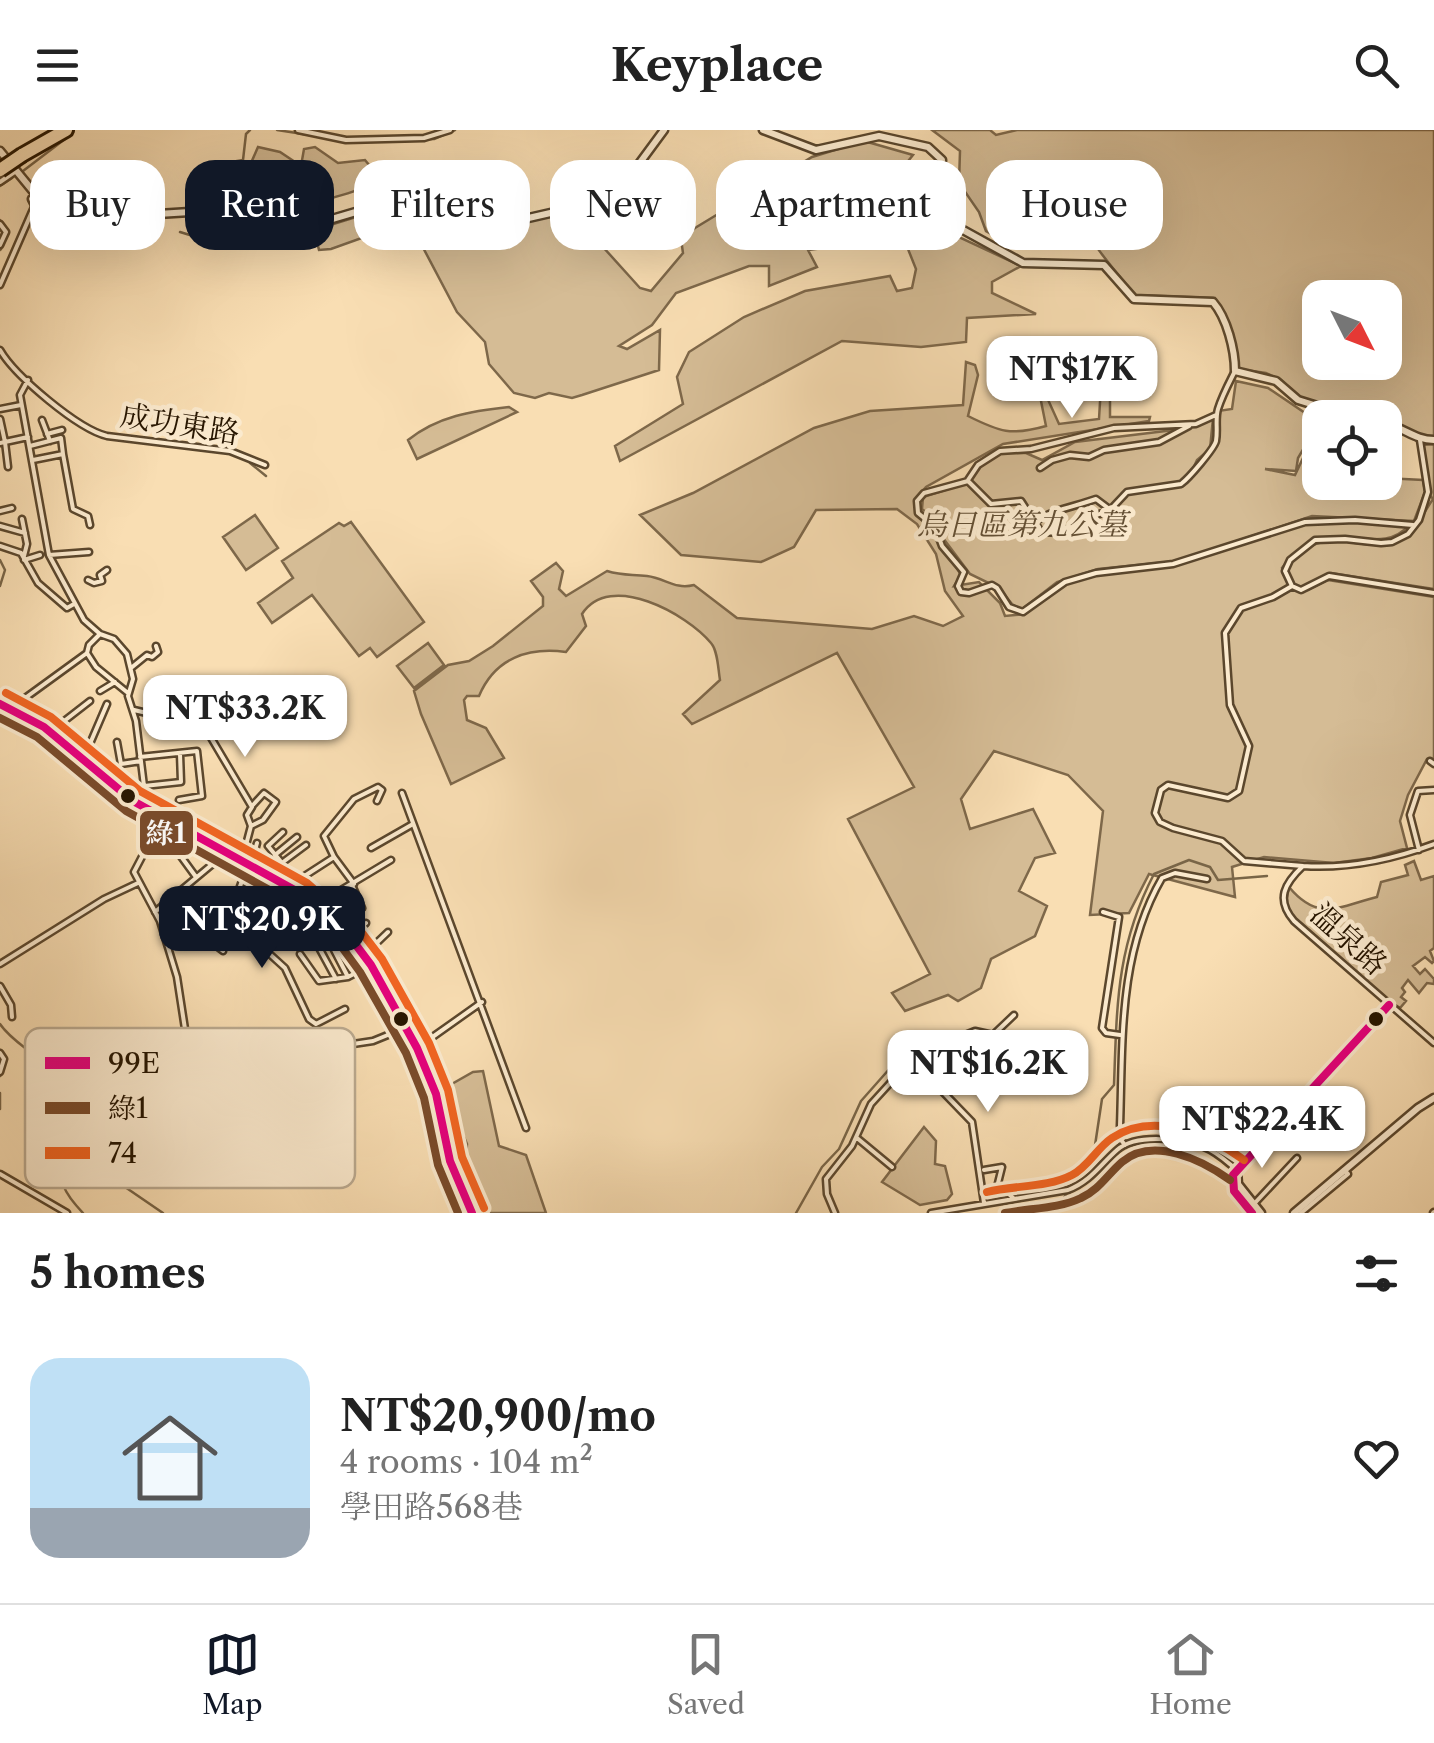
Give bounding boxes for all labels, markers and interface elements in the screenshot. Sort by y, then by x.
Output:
text: Keyplace [611,37,823,93]
icon: menu [30,38,85,93]
icon: search [1349,38,1404,93]
chip: Buy [30,160,165,250]
chip: Rent [185,160,334,250]
chip: Filters [354,160,530,250]
chip: New [550,160,696,250]
chip: Apartment [716,160,966,250]
chip: House [986,160,1163,250]
north arrow [1302,280,1402,380]
map controls [1302,280,1402,500]
pin: NT$17K [991,336,1153,421]
text: NT$17K [1009,349,1135,388]
street label: 成功東路 [118,396,242,452]
button: locate [1302,400,1402,500]
park label: 烏日區第九公墓 [917,506,1132,543]
pin: NT$33.2K [142,675,348,760]
text: NT$33.2K [165,688,325,727]
unlabelled marker [118,786,138,806]
line badge: 綠1 [138,809,195,857]
text: 綠1 [146,816,187,850]
pin: NT$20.9K [159,886,365,971]
street label: 溫泉路 [1303,895,1395,983]
text: NT$20.9K [181,899,343,938]
unlabelled marker [391,1009,411,1029]
unlabelled marker [1366,1009,1386,1029]
legend [25,1028,355,1188]
pin: NT$16.2K [885,1030,1091,1115]
text: NT$16.2K [909,1043,1067,1082]
text: 99E [108,1046,160,1080]
pin: NT$22.4K [1159,1086,1365,1171]
text: 綠1 [108,1091,148,1125]
text: NT$22.4K [1181,1099,1343,1138]
text: 74 [108,1136,137,1170]
icon: filters [1349,1246,1404,1301]
text: 5 homes [30,1247,206,1299]
text: NT$20,900/mo [340,1390,656,1442]
icon: home [110,1398,230,1518]
icon: heart [1349,1431,1404,1486]
text: 4 rooms · 104 m² [340,1442,593,1481]
text: 學田路568巷 [340,1487,523,1526]
tab: Map [202,1627,262,1721]
tab: Saved [667,1627,745,1721]
tab: Home [1149,1627,1232,1721]

